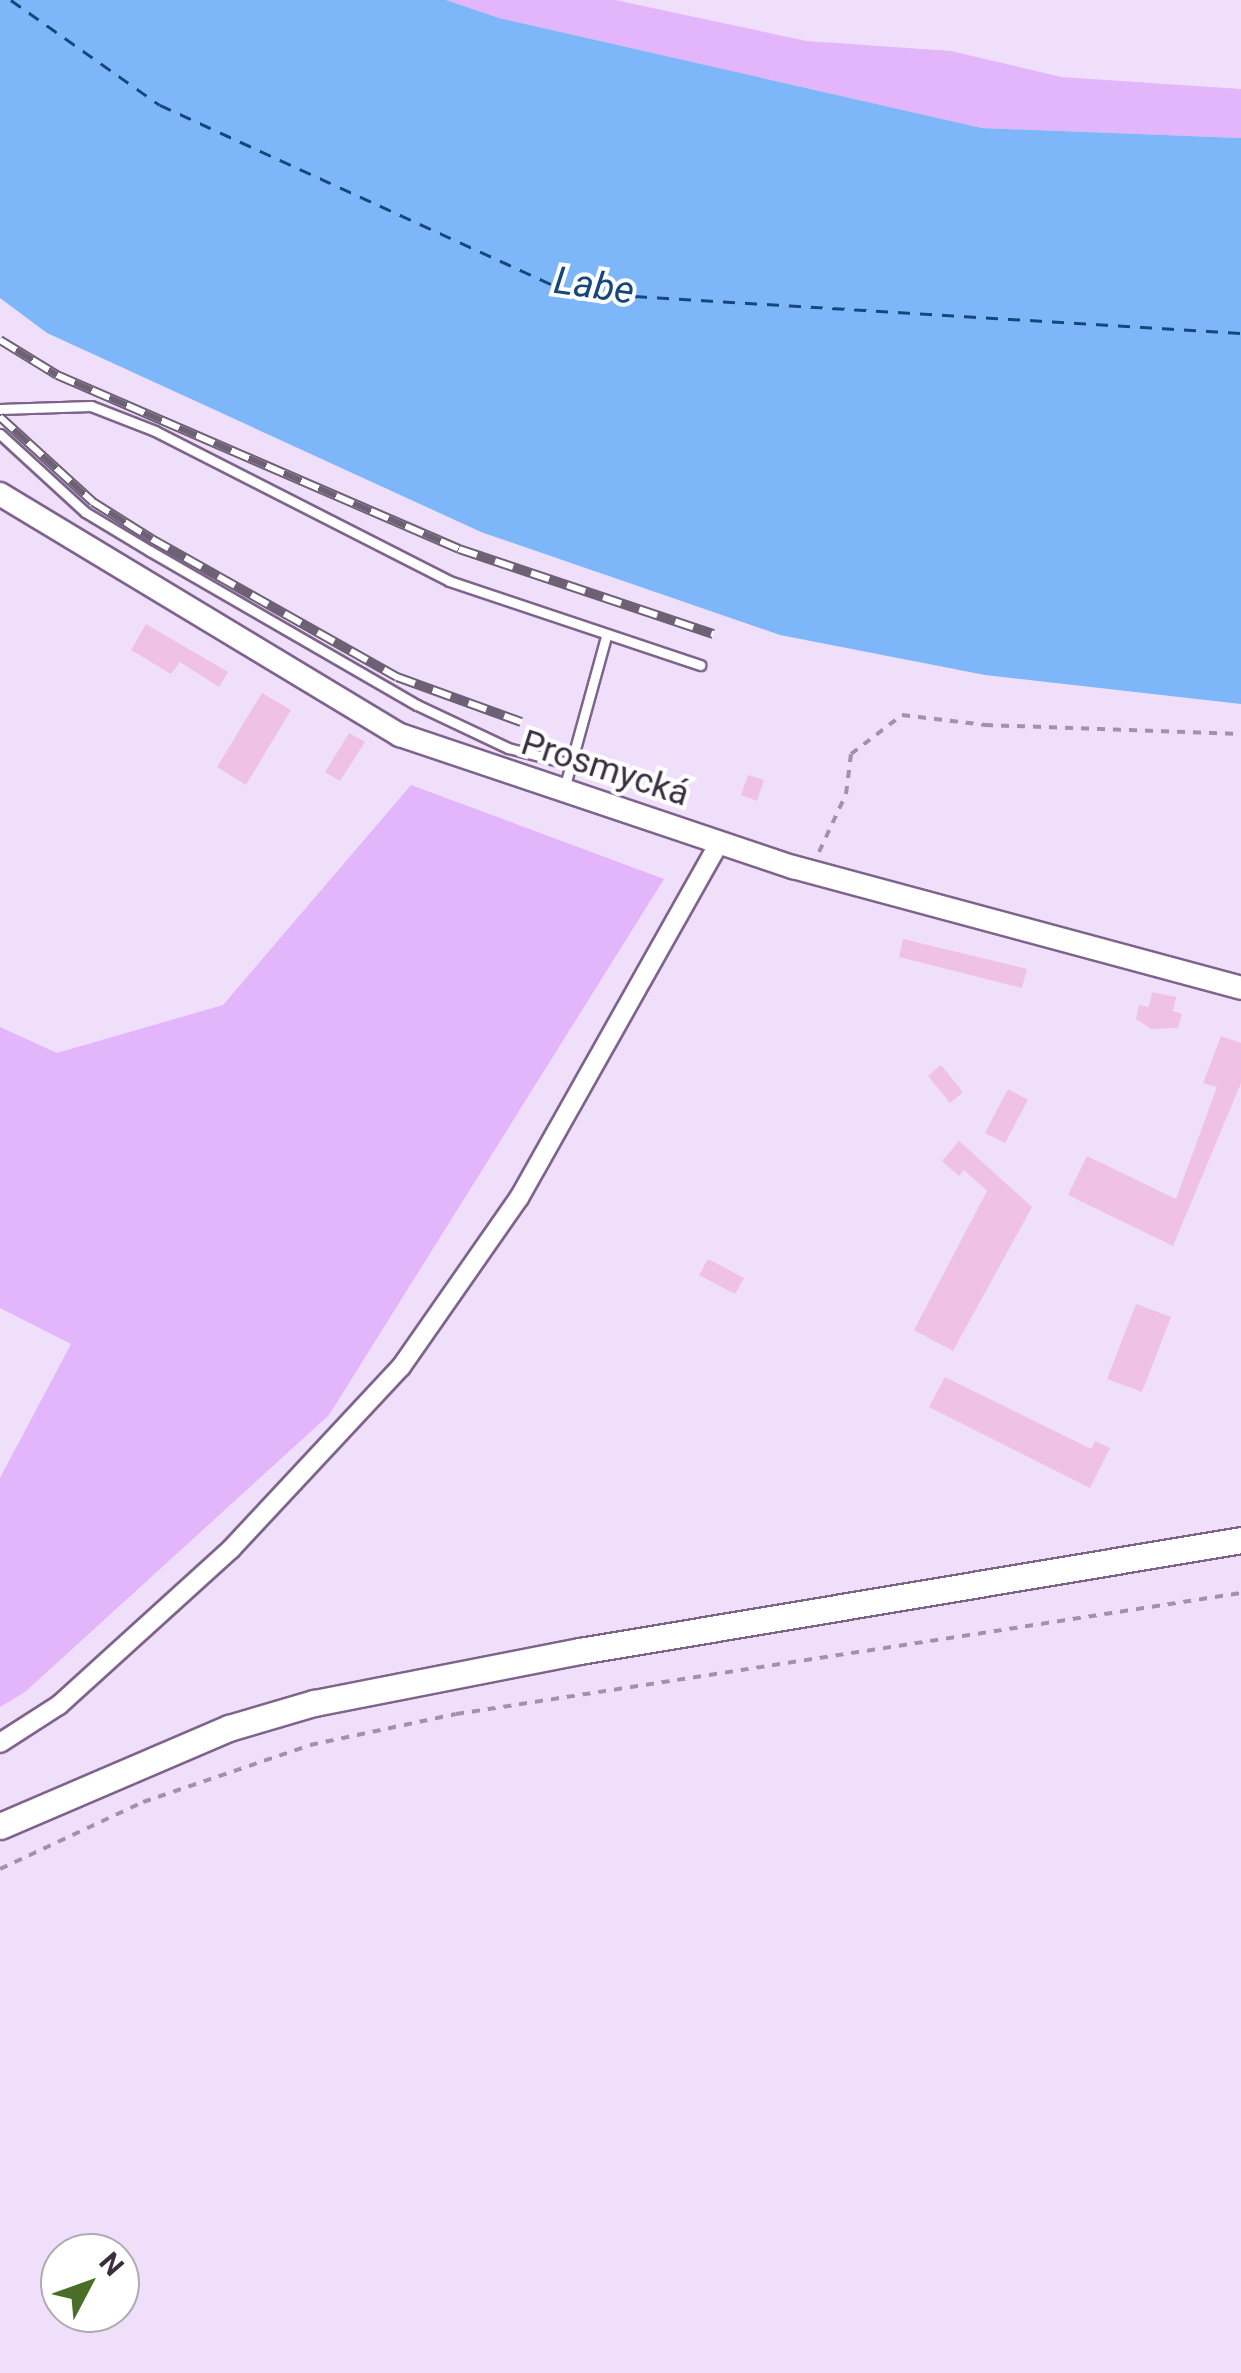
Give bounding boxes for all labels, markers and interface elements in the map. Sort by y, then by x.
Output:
water label: Labe [551,258,637,314]
street label: Prosmycká [516,722,694,816]
north arrow [40,2233,140,2333]
text: N [93,2246,130,2283]

